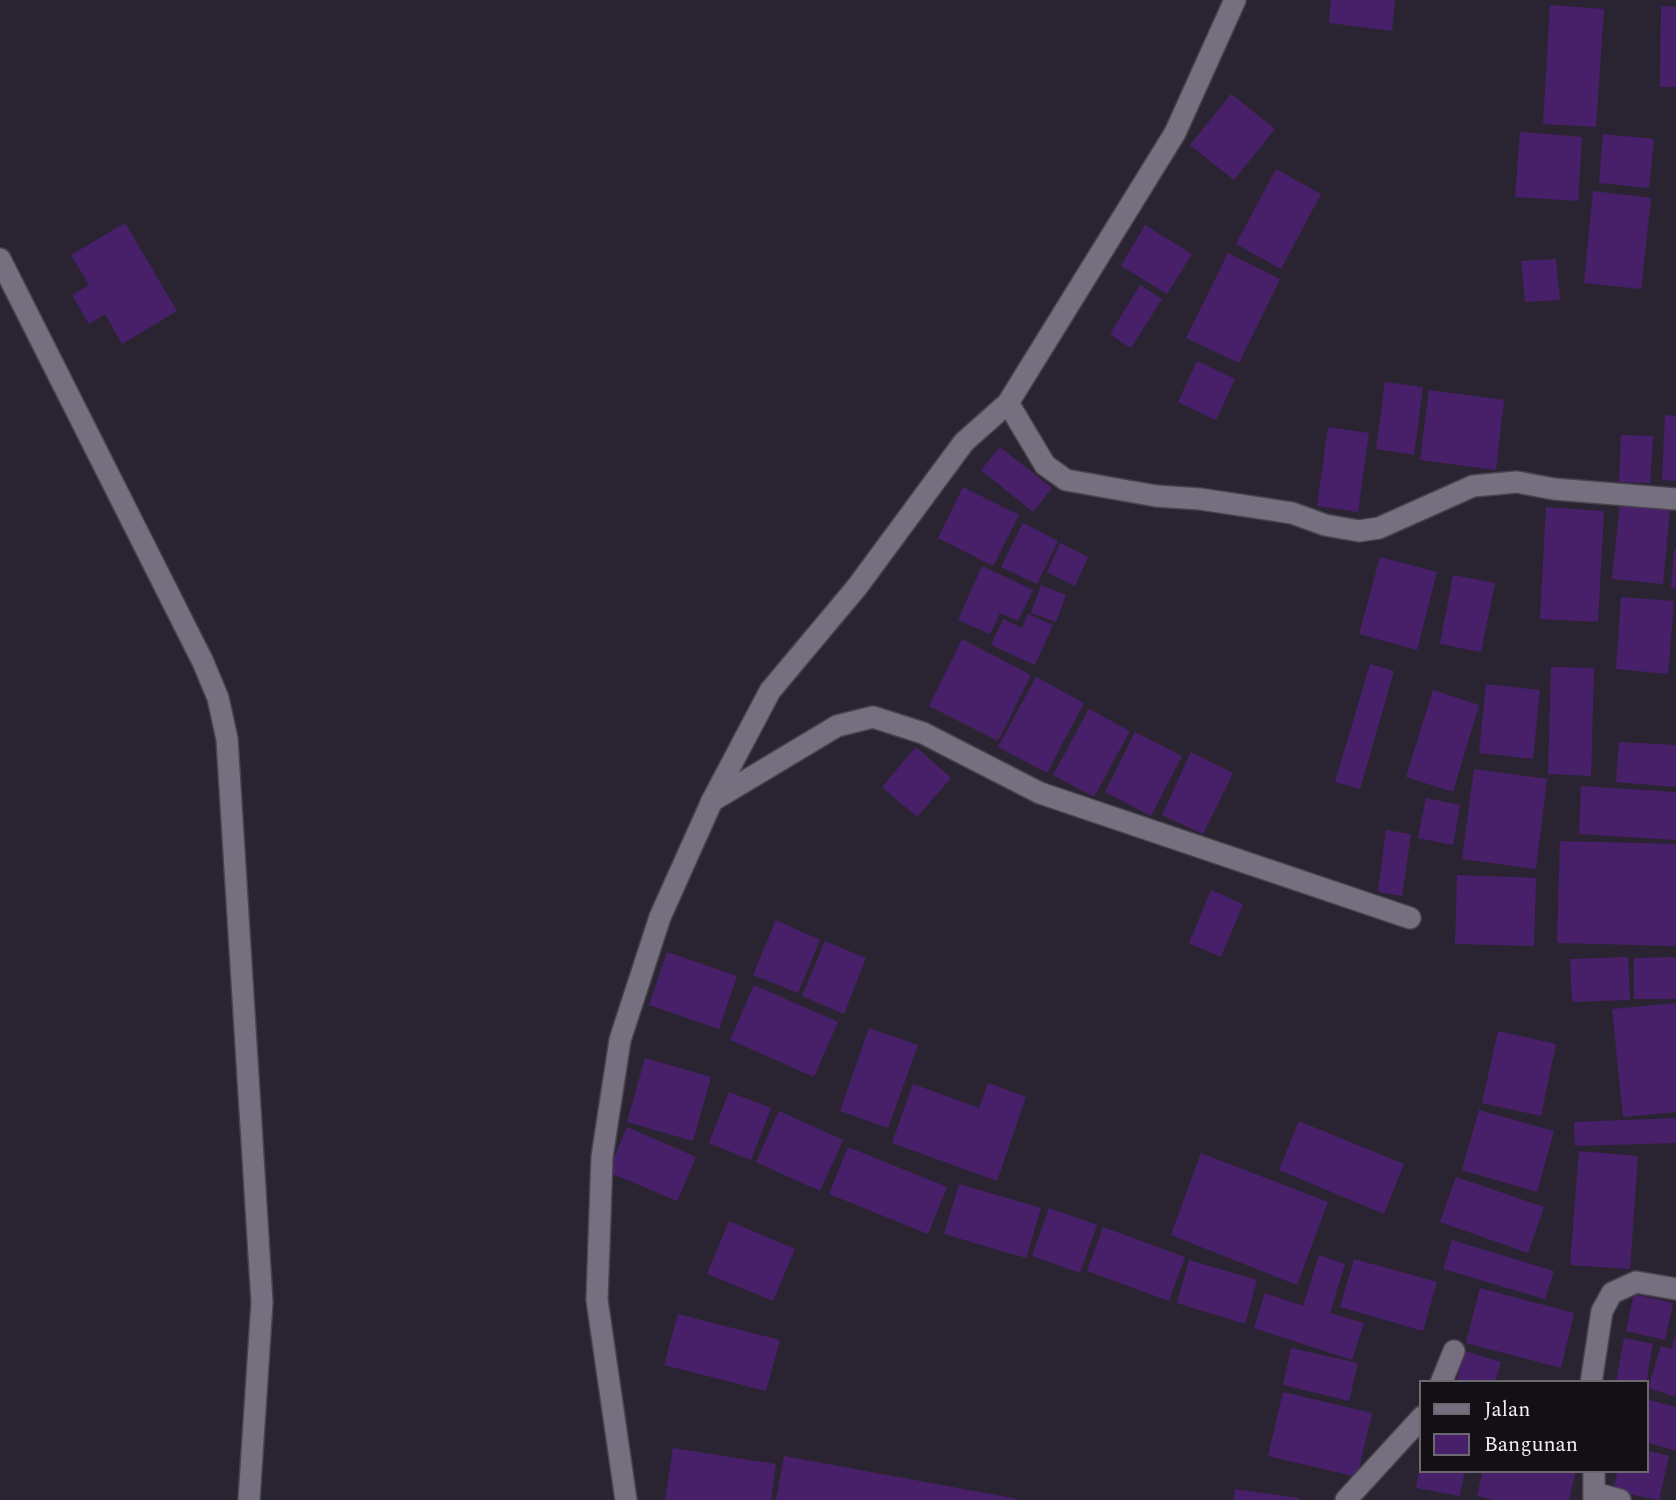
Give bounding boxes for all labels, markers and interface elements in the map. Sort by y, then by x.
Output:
legend [1420,1381,1648,1472]
text: Jalan [1484,1394,1530,1426]
text: Bangunan [1484,1429,1578,1461]

